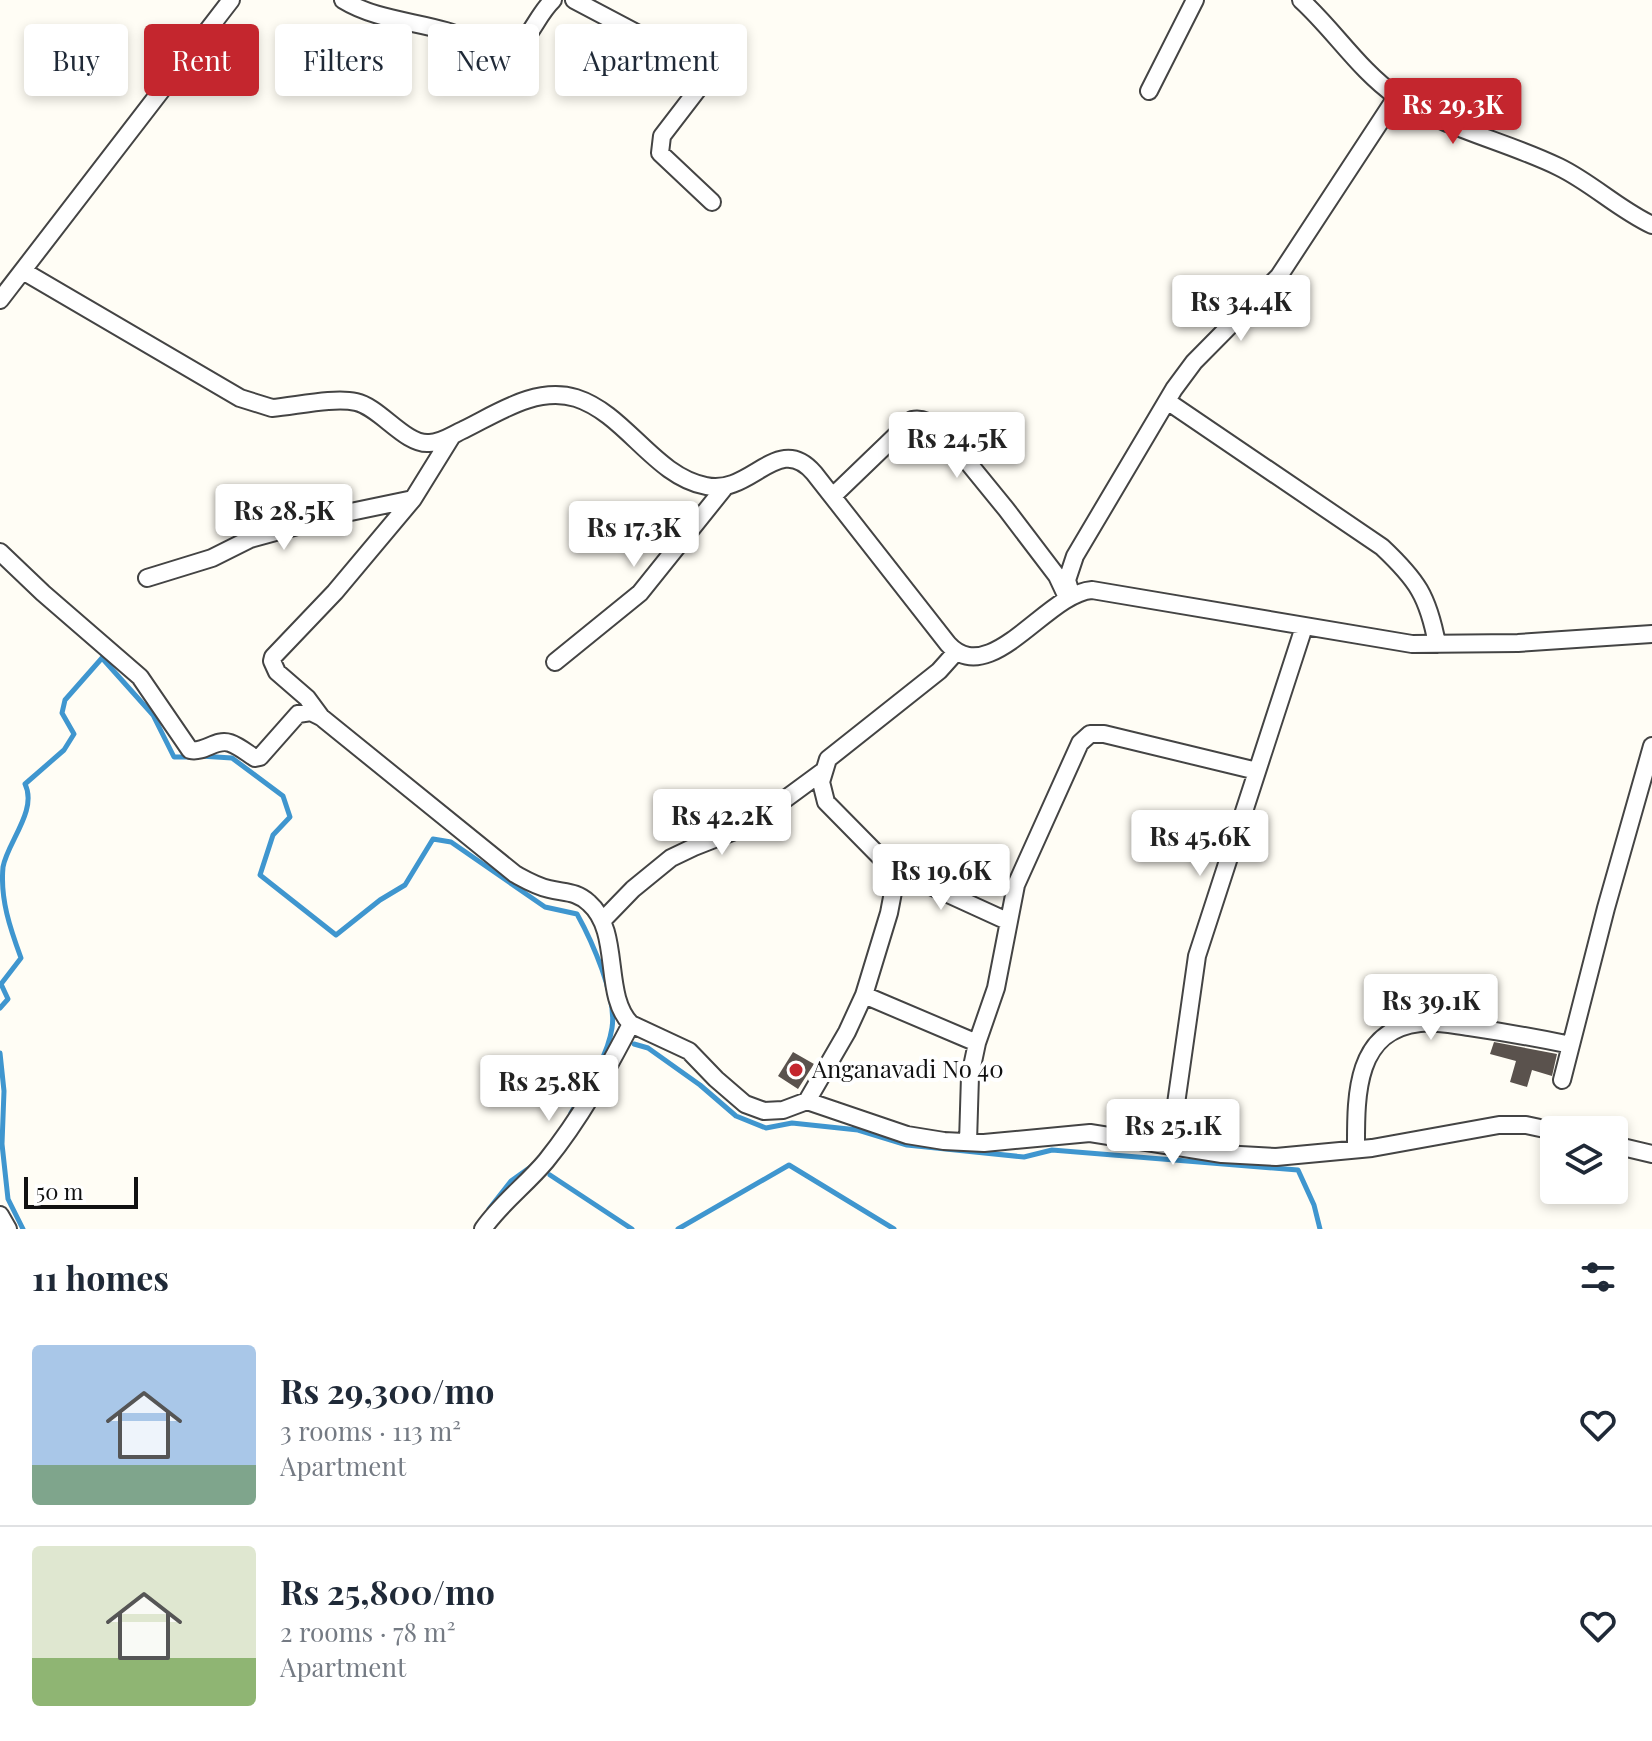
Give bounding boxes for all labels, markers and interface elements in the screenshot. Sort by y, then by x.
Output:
chip: Buy [24,24,128,96]
chip: Rent [144,24,259,96]
chip: Filters [275,24,412,96]
chip: New [428,24,539,96]
chip: Apartment [555,24,747,96]
pin: Rs 29.3K [1370,78,1536,146]
text: Rs 29.3K [1402,86,1504,121]
pin: Rs 34.4K [1158,275,1324,343]
text: Rs 34.4K [1190,283,1292,318]
pin: Rs 24.5K [874,412,1040,480]
text: Rs 24.5K [907,420,1007,455]
pin: Rs 28.5K [201,484,367,552]
text: Rs 28.5K [233,492,335,527]
pin: Rs 17.3K [551,501,717,569]
text: Rs 17.3K [587,509,681,544]
pin: Rs 42.2K [639,789,805,857]
text: Rs 42.2K [671,797,773,832]
pin: Rs 45.6K [1117,810,1283,878]
text: Rs 45.6K [1149,818,1251,853]
pin: Rs 19.6K [858,844,1024,912]
text: Rs 19.6K [891,852,991,887]
pin: Rs 39.1K [1348,974,1514,1042]
text: Rs 39.1K [1382,982,1480,1017]
place label: Anganavadi No 40 [811,1052,1004,1084]
pin: Rs 25.8K [466,1055,632,1123]
marker: Anganavadi No 40 [787,1061,805,1079]
text: Rs 25.8K [498,1063,600,1098]
pin: Rs 25.1K [1090,1099,1256,1167]
text: Rs 25.1K [1125,1107,1221,1142]
map controls [1540,1116,1628,1204]
button: layers [1540,1116,1628,1204]
scale bar [24,1173,138,1209]
text: 50 m [36,1176,83,1206]
text: 11 homes [32,1254,169,1300]
icon: filters [1576,1255,1620,1299]
text: Rs 29,300/mo [280,1367,495,1413]
icon: home [96,1377,192,1473]
icon: heart [1576,1403,1620,1447]
text: 3 rooms · 113 m² [280,1413,461,1448]
text: Apartment [280,1448,406,1483]
text: Rs 25,800/mo [280,1568,495,1614]
icon: home [96,1578,192,1674]
icon: heart [1576,1604,1620,1648]
text: 2 rooms · 78 m² [280,1614,455,1649]
text: Apartment [280,1649,406,1684]

